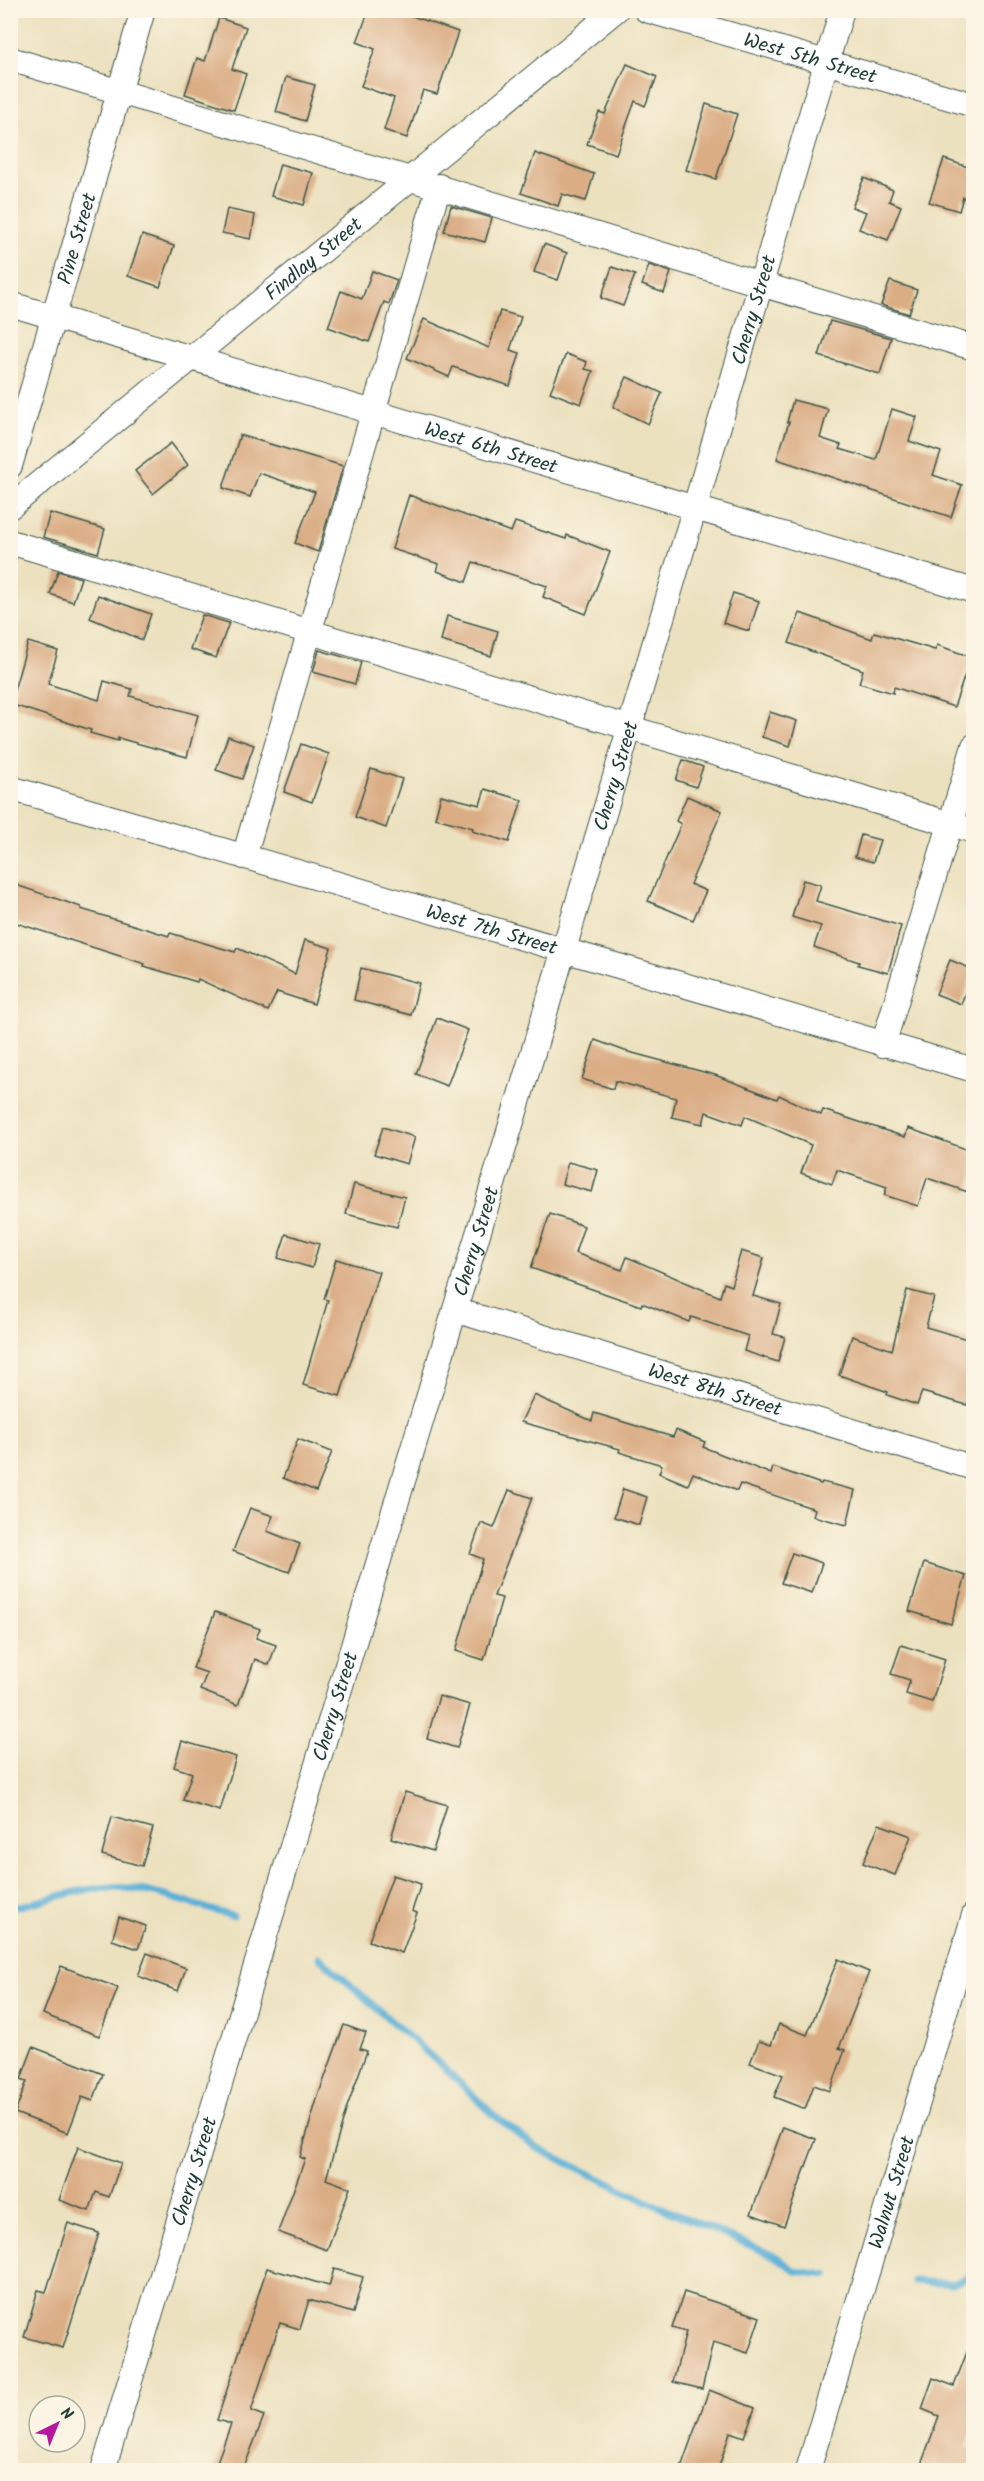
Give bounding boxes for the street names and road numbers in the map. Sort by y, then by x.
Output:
street label: West 5th Street [739,25,880,94]
street label: Pine Street [50,189,107,289]
street label: Findlay Street [258,210,370,310]
street label: Cherry Street [724,251,787,369]
street label: West 6th Street [420,414,561,484]
street label: Cherry Street [586,717,649,835]
street label: West 7th Street [422,896,561,965]
street label: Cherry Street [446,1183,509,1301]
street label: West 8th Street [644,1356,786,1427]
street label: Cherry Street [305,1648,368,1766]
street label: Cherry Street [164,2113,227,2231]
street label: Walnut Street [861,2132,925,2253]

